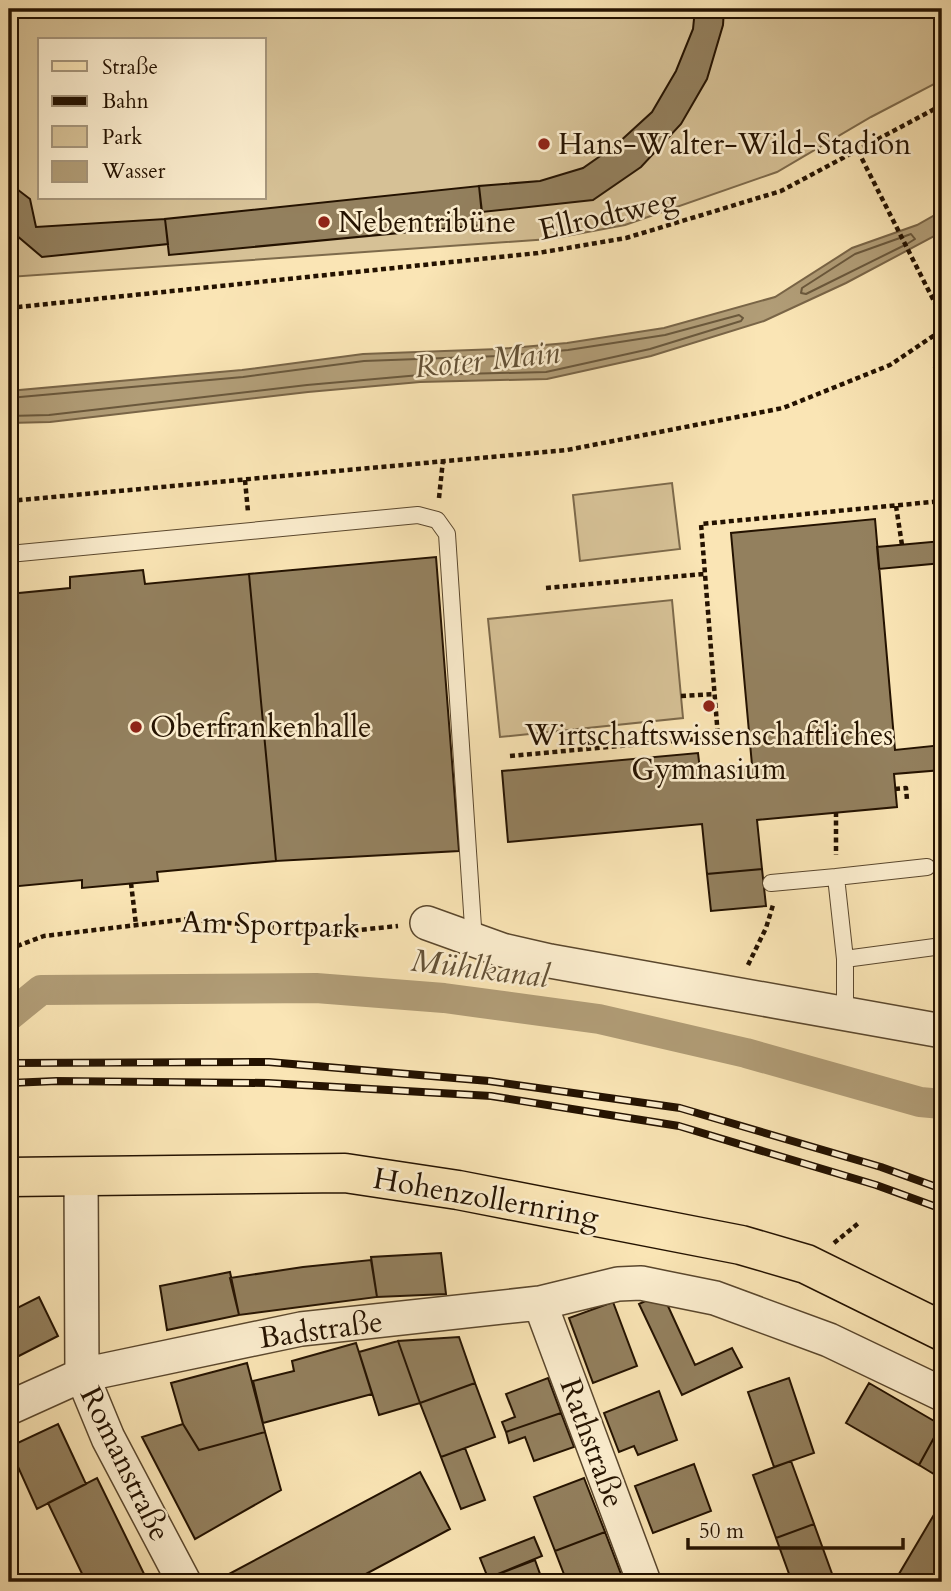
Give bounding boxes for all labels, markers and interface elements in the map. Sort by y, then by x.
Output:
legend [38,38,266,200]
text: Straße [102,53,158,82]
text: Bahn [102,87,149,116]
text: Park [102,123,143,152]
place label: Hans-Walter-Wild-Stadion [558,124,911,165]
marker: Hans-Walter-Wild-Stadion [536,136,552,152]
text: Wasser [101,157,166,186]
street label: Ellrodtweg [535,179,681,251]
place label: Nebentribüne [338,202,516,243]
marker: Nebentribüne [316,214,332,230]
water label: Roter Main [412,330,562,389]
marker: Wirtschaftswissenschaftliches Gymnasium [701,698,717,714]
place label: Oberfrankenhalle [150,707,372,748]
place label: Wirtschaftswissenschaftliches Gymnasium [524,715,893,790]
marker: Oberfrankenhalle [128,719,144,735]
street label: Am Sportpark [180,901,360,949]
water label: Mühlkanal [408,939,553,999]
street label: Hohenzollernring [370,1158,602,1238]
street label: Badstraße [257,1301,385,1359]
street label: Rathstraße [550,1373,634,1513]
street label: Romanstraße [70,1380,180,1548]
scale bar [688,1507,904,1551]
text: 50 m [699,1517,744,1546]

